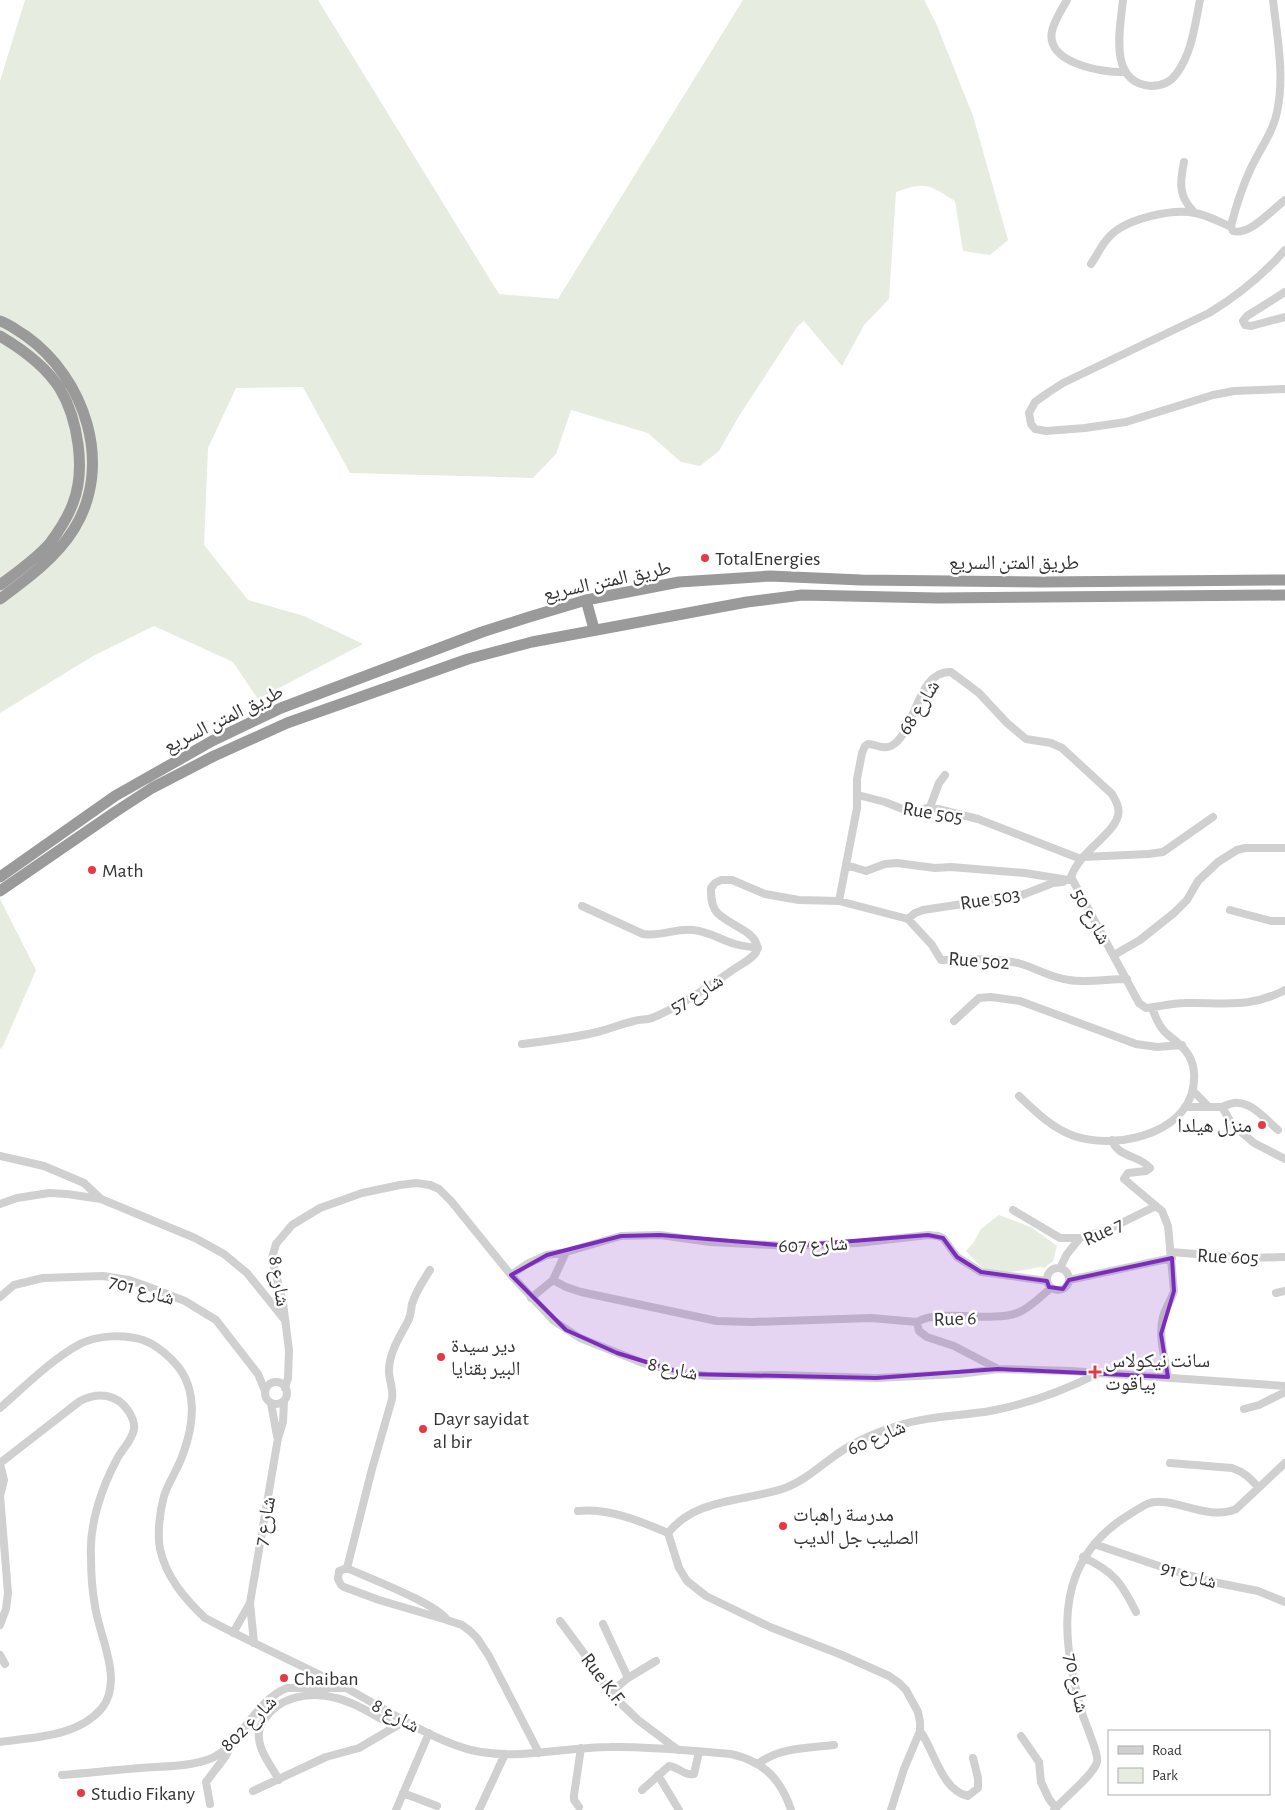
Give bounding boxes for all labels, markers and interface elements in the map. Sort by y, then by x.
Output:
place label: TotalEnergies [715,549,821,569]
marker: TotalEnergies [699,552,711,564]
street label: طريق المتن السريع [949,553,1079,575]
street label: طريق المتن السريع [541,558,674,606]
street label: شارع 68 [894,677,945,739]
street label: طريق المتن السريع [160,681,287,758]
street label: Rue 505 [901,798,964,828]
place label: Math [102,861,144,881]
marker: Math [86,864,98,876]
street label: Rue 503 [959,884,1022,914]
street label: شارع 50 [1066,885,1114,949]
street label: Rue 502 [948,949,1010,973]
street label: شارع 57 [666,970,728,1019]
place label: منزل هيلدا [1177,1116,1252,1137]
marker: منزل هيلدا [1256,1119,1268,1131]
street label: Rue 7 [1080,1214,1127,1250]
street label: شارع 607 [778,1234,848,1258]
street label: Rue 605 [1197,1245,1259,1269]
street label: شارع 8 [263,1254,293,1308]
street label: شارع 701 [106,1271,177,1311]
street label: Rue 6 [933,1308,977,1330]
place label: دير سيدة البير بقنايا [451,1336,520,1380]
marker: دير سيدة البير بقنايا [435,1351,447,1363]
place label: سانت نيكولاس بياقوت [1105,1351,1210,1395]
street label: شارع 8 [645,1354,700,1386]
marker: سانت نيكولاس بياقوت [1089,1366,1101,1378]
place label: Dayr sayidat al bir [433,1409,530,1452]
street label: شارع 60 [844,1417,909,1461]
marker: Dayr sayidat al bir [417,1423,429,1435]
street label: شارع 7 [251,1495,281,1548]
place label: مدرسة راهبات الصليب جل الديب [793,1505,919,1549]
marker: مدرسة راهبات الصليب جل الديب [777,1520,789,1532]
street label: شارع 91 [1158,1557,1219,1594]
street label: Rue K.F. [577,1650,629,1710]
street label: شارع 70 [1058,1652,1092,1715]
place label: Chaiban [294,1669,359,1689]
marker: Chaiban [278,1672,290,1684]
street label: شارع 802 [217,1692,282,1757]
street label: شارع 8 [367,1695,423,1738]
legend [1108,1730,1270,1795]
text: Road [1152,1743,1182,1758]
text: Park [1152,1768,1178,1783]
place label: Studio Fikany [91,1784,196,1804]
marker: Studio Fikany [75,1787,87,1799]

